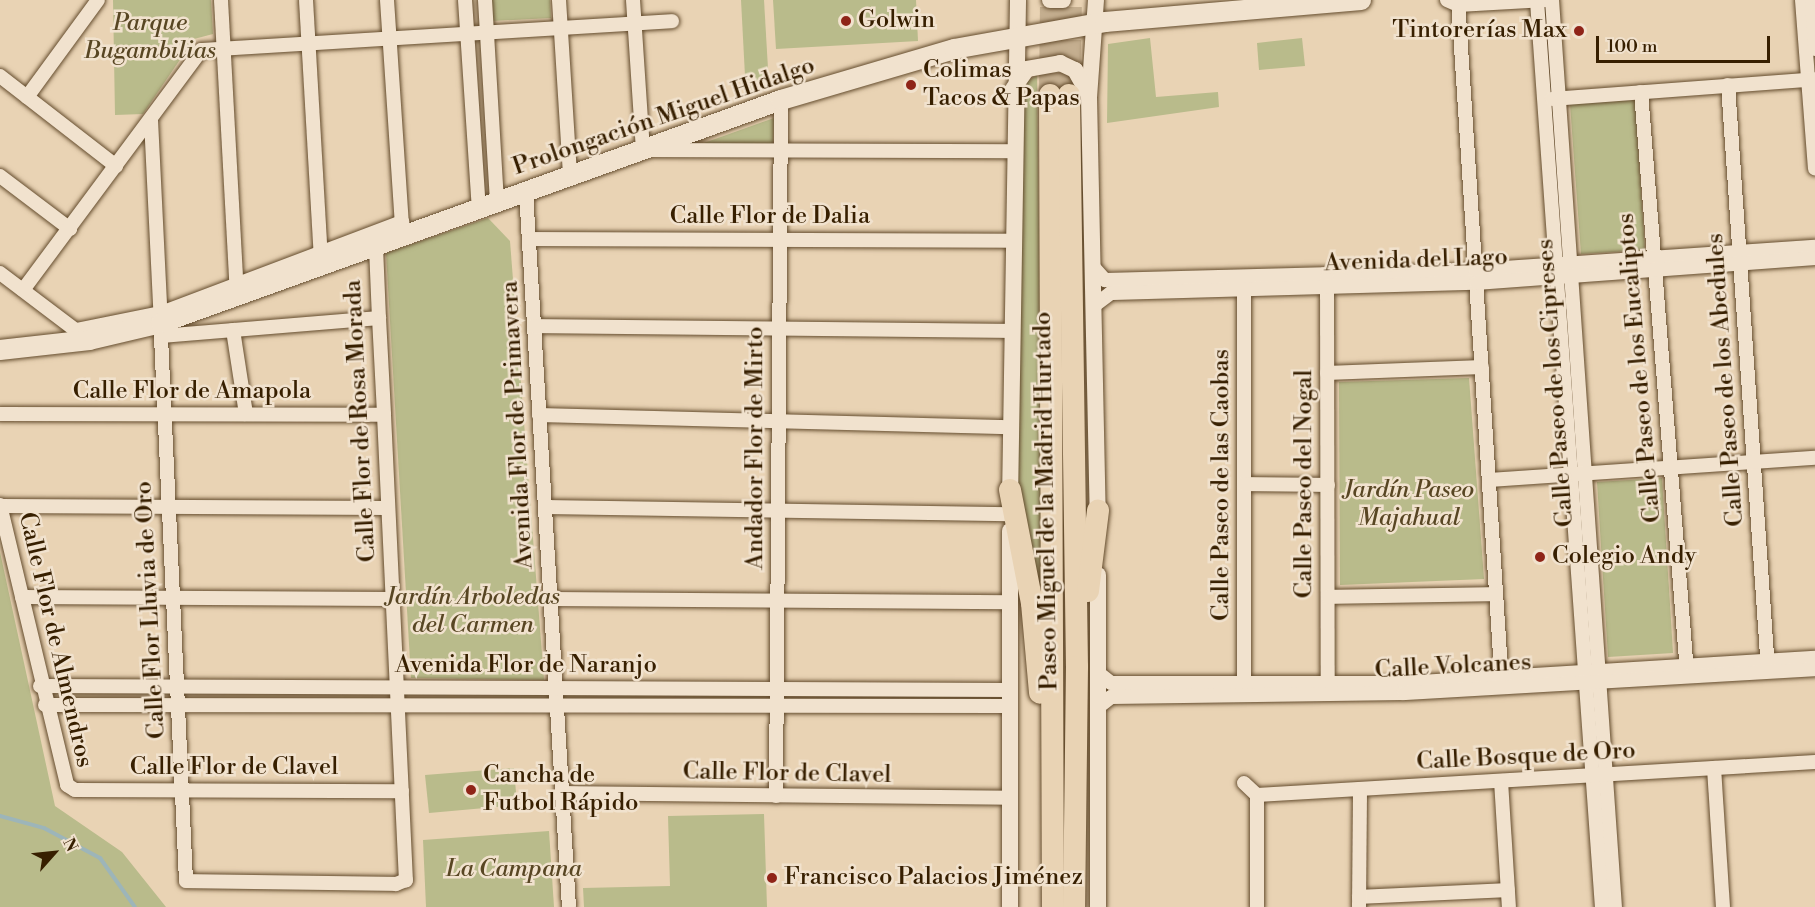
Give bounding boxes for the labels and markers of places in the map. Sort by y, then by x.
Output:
place label: Golwin [858,7,935,35]
marker: Golwin [839,14,853,28]
place label: Tintorerías Max [1392,17,1567,45]
marker: Tintorerías Max [1572,24,1586,38]
place label: Colimas Tacos & Papas [923,57,1080,113]
marker: Colimas Tacos & Papas [904,78,918,92]
place label: Colegio Andy [1552,543,1696,571]
marker: Colegio Andy [1533,550,1547,564]
place label: Cancha de Futbol Rápido [483,762,638,818]
marker: Cancha de Futbol Rápido [464,783,478,797]
place label: Francisco Palacios Jiménez [784,864,1083,892]
marker: Francisco Palacios Jiménez [765,871,779,885]

